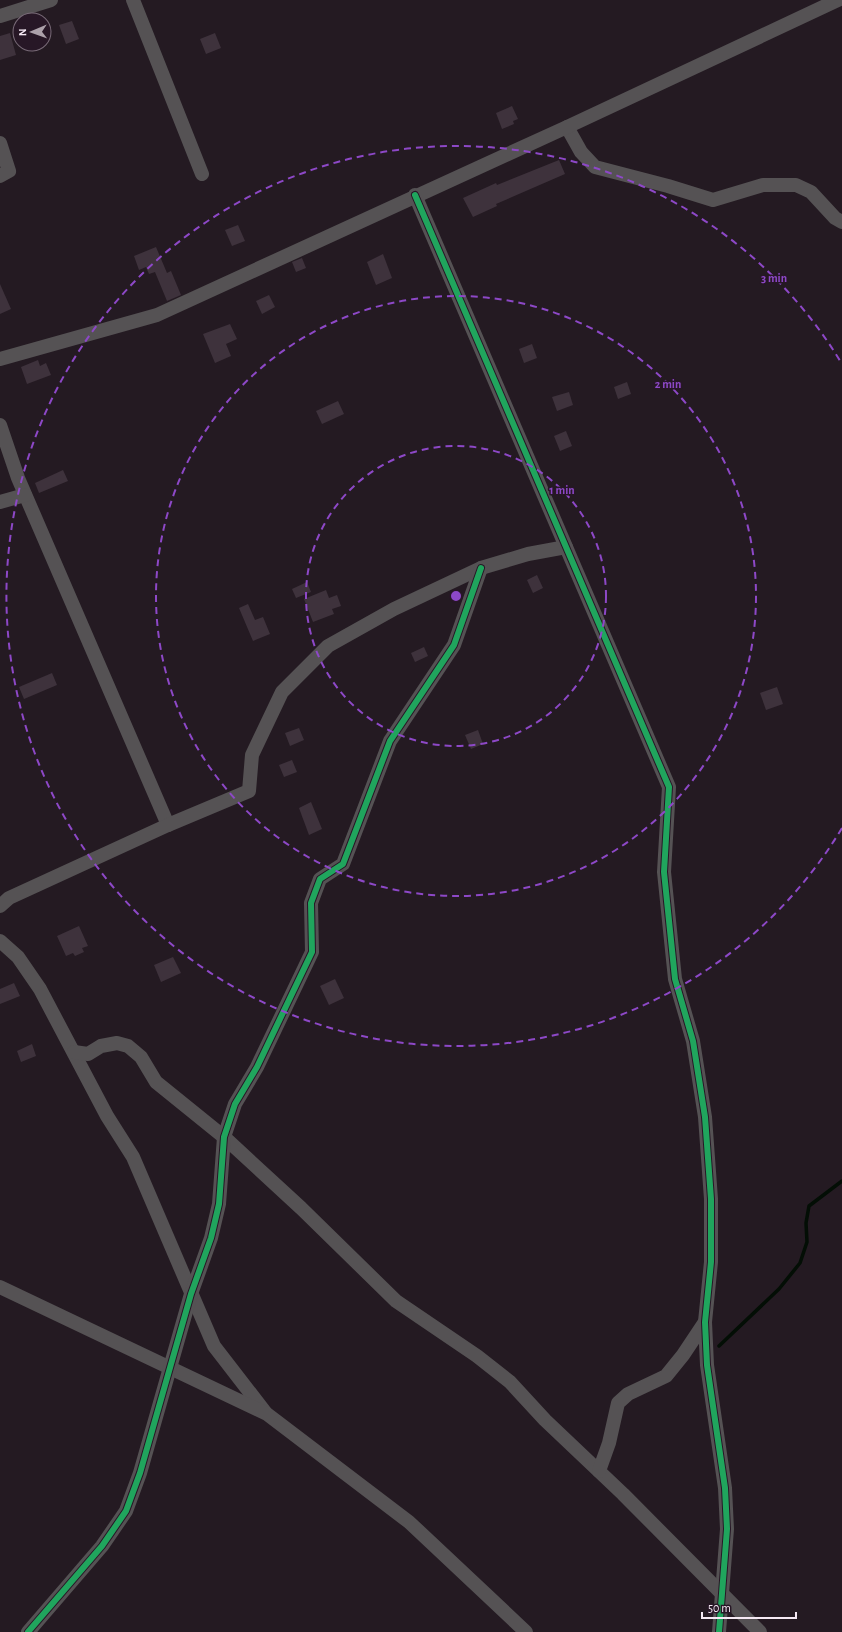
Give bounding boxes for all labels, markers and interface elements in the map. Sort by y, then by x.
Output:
north arrow [12,12,52,52]
text: N [17,28,28,36]
text: 3 min [761,272,787,284]
text: 2 min [655,378,681,390]
text: 1 min [549,484,575,496]
centre of rings [449,589,463,603]
scale bar [702,1594,796,1620]
text: 50 m [708,1602,731,1614]

